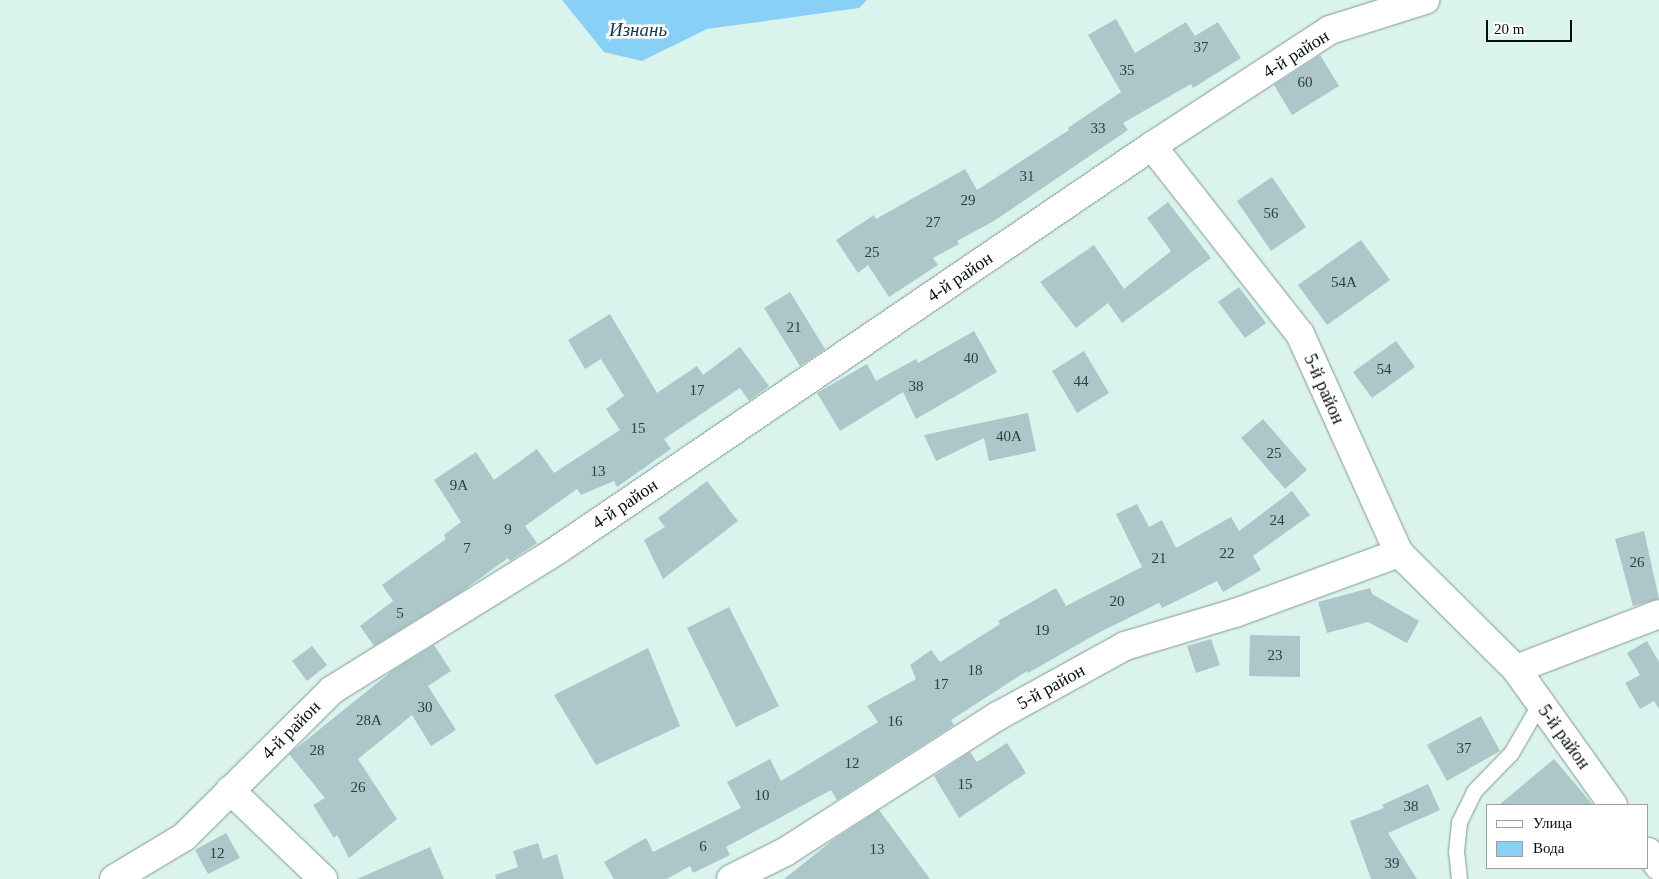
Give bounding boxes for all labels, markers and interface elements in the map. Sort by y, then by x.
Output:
scale bar [1489,10,1575,42]
water label: Изнань [609,19,667,41]
text: 20 m [1494,21,1524,37]
street label: 4-й район [1259,25,1333,83]
house number: 37 [1194,39,1208,57]
house number: 35 [1120,62,1134,80]
house number: 60 [1298,74,1312,92]
house number: 33 [1090,120,1106,138]
house number: 31 [1020,168,1034,186]
house number: 29 [960,192,976,210]
house number: 56 [1264,205,1278,223]
house number: 27 [926,214,940,232]
house number: 25 [864,244,880,262]
street label: 4-й район [923,247,997,307]
house number: 54А [1331,274,1357,292]
house number: 21 [786,319,802,337]
house number: 40 [964,350,978,368]
street label: 5-й район [1299,351,1349,427]
house number: 54 [1376,361,1392,379]
house number: 44 [1074,373,1088,391]
house number: 38 [908,378,924,396]
house number: 17 [690,382,704,400]
house number: 15 [630,420,646,438]
house number: 40А [996,428,1022,446]
house number: 25 [1266,445,1282,463]
house number: 13 [590,463,606,481]
street label: 4-й район [588,474,662,534]
house number: 9А [450,477,468,495]
house number: 24 [1270,512,1284,530]
house number: 9 [504,521,512,539]
house number: 7 [463,540,471,558]
house number: 22 [1220,545,1234,563]
house number: 21 [1152,550,1166,568]
house number: 26 [1630,554,1644,572]
house number: 20 [1110,593,1124,611]
house number: 5 [396,605,404,623]
house number: 19 [1034,622,1050,640]
house number: 23 [1268,647,1282,665]
street label: 5-й район [1013,660,1089,714]
house number: 18 [968,662,982,680]
house number: 17 [934,676,948,694]
street label: 4-й район [257,696,325,764]
house number: 30 [418,699,432,717]
street label: 5-й район [1533,701,1595,773]
house number: 28А [356,712,382,730]
house number: 16 [888,713,902,731]
house number: 37 [1456,740,1472,758]
house number: 28 [310,742,324,760]
house number: 12 [844,755,860,773]
house number: 15 [958,776,972,794]
house number: 26 [350,779,366,797]
house number: 10 [754,787,770,805]
house number: 38 [1404,798,1418,816]
legend [1486,804,1649,869]
text: Улица [1533,815,1572,831]
house number: 6 [699,838,707,856]
text: Вода [1533,840,1564,856]
house number: 13 [870,841,884,859]
house number: 12 [210,845,224,863]
house number: 39 [1384,855,1400,873]

